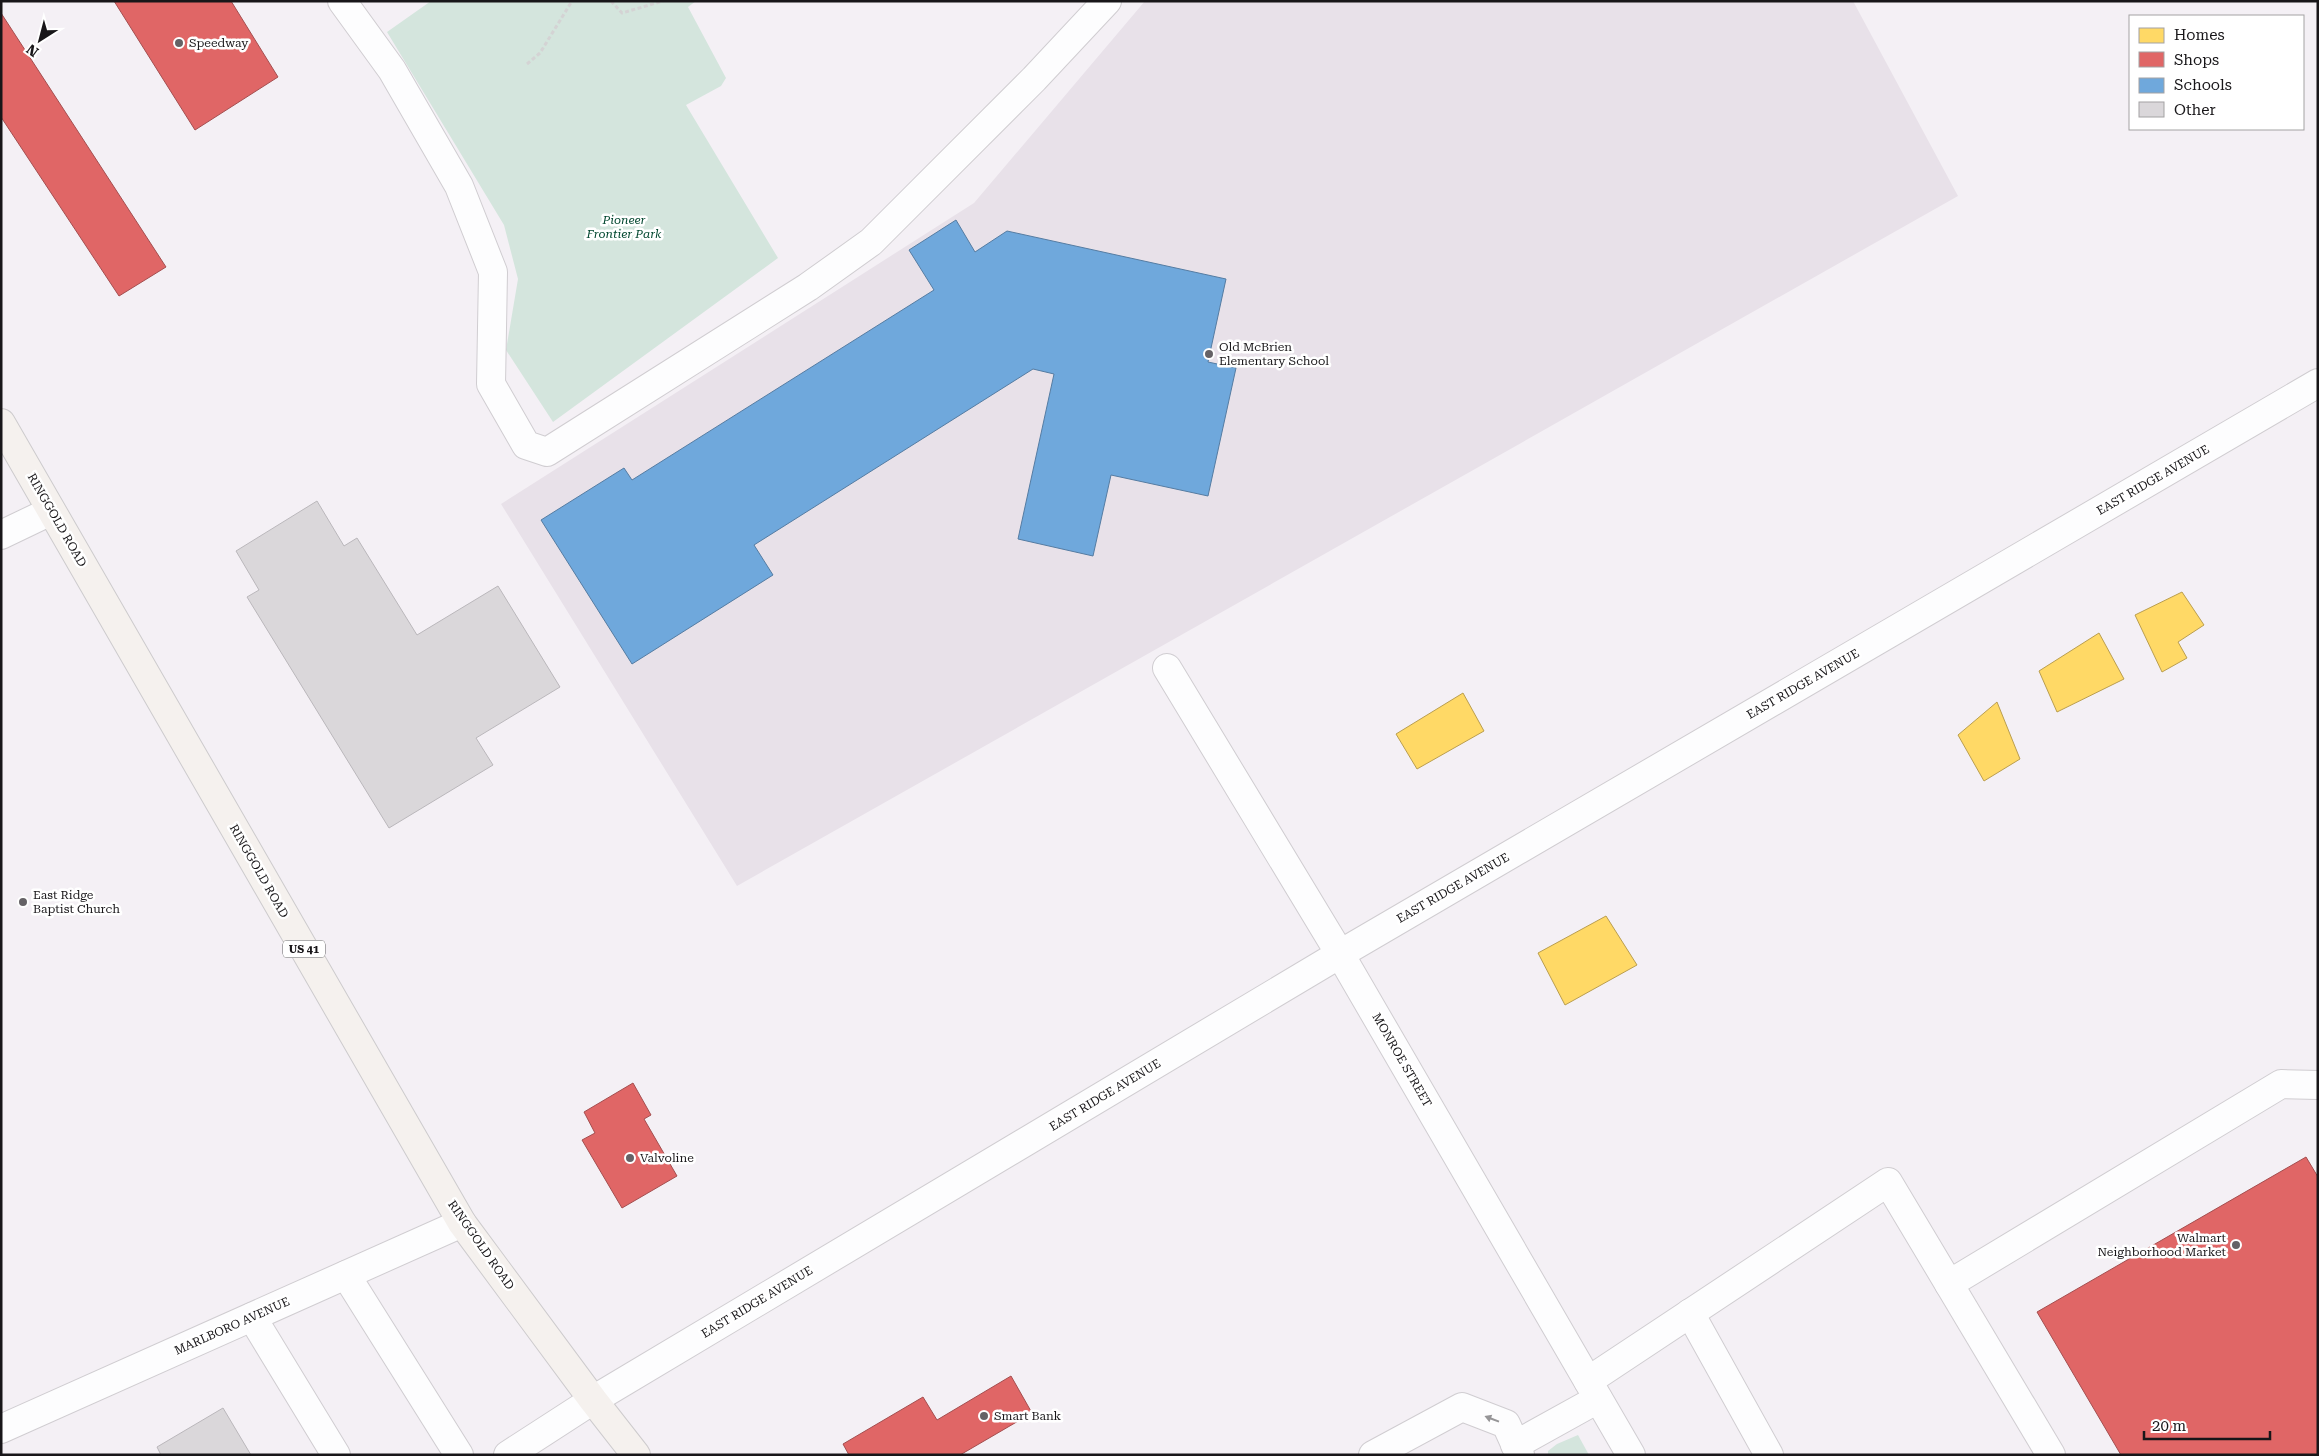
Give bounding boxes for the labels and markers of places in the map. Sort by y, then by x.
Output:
place label: Speedway [189,36,249,50]
marker: Speedway [173,37,185,49]
place label: Old McBrien Elementary School [1219,340,1329,368]
marker: Old McBrien Elementary School [1203,348,1215,360]
place label: East Ridge Baptist Church [33,888,120,916]
marker: East Ridge Baptist Church [17,896,29,908]
place label: Valvoline [640,1151,694,1165]
marker: Valvoline [624,1152,636,1164]
place label: Walmart Neighborhood Market [2097,1231,2227,1259]
marker: Walmart Neighborhood Market [2230,1239,2242,1251]
place label: Smart Bank [994,1409,1062,1423]
marker: Smart Bank [978,1410,990,1422]

